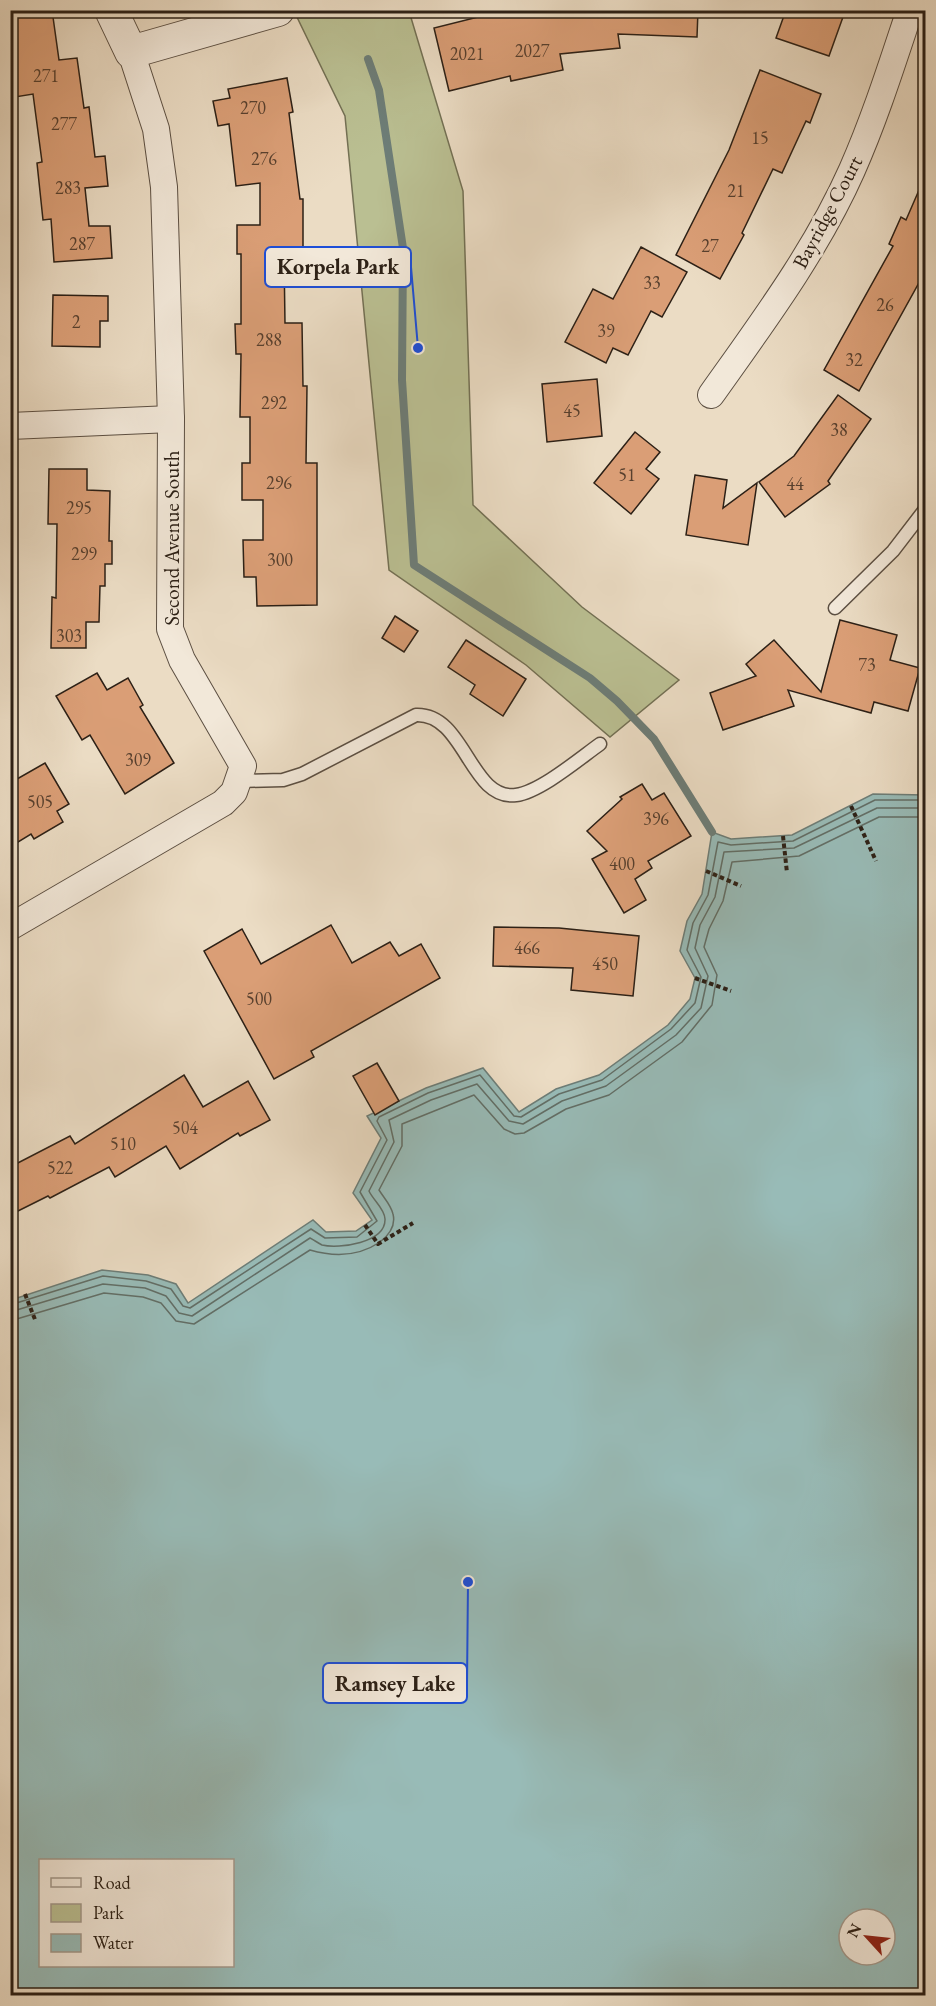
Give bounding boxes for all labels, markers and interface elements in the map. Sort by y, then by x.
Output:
house number: 2027 [515,39,550,62]
house number: 2021 [450,42,484,65]
house number: 271 [33,64,59,87]
house number: 270 [240,96,266,119]
house number: 277 [51,112,77,135]
house number: 15 [751,126,769,149]
house number: 276 [251,147,277,170]
street label: Bayridge Court [786,151,868,273]
house number: 283 [55,176,81,199]
house number: 21 [727,179,745,202]
house number: 287 [69,232,95,255]
house number: 27 [701,234,719,257]
callout: Korpela Park [265,247,411,287]
text: Korpela Park [277,252,400,281]
house number: 33 [643,271,661,294]
house number: 26 [876,293,894,316]
house number: 2 [72,310,81,333]
house number: 39 [597,319,615,342]
house number: 288 [256,328,282,351]
house number: 32 [845,348,863,371]
house number: 292 [261,391,287,414]
house number: 45 [563,399,581,422]
house number: 38 [830,418,848,441]
street label: Second Avenue South [158,450,185,626]
house number: 51 [618,463,636,486]
house number: 296 [266,471,292,494]
house number: 44 [786,472,804,495]
house number: 295 [66,496,92,519]
house number: 299 [71,542,97,565]
house number: 300 [267,548,293,571]
house number: 303 [56,624,82,647]
house number: 73 [858,653,876,676]
house number: 309 [125,748,151,771]
house number: 505 [27,790,53,813]
house number: 396 [643,807,669,830]
house number: 400 [609,852,635,875]
house number: 466 [514,936,540,959]
house number: 450 [592,952,618,975]
house number: 500 [246,987,272,1010]
house number: 504 [172,1116,198,1139]
house number: 510 [110,1132,136,1155]
house number: 522 [47,1156,73,1179]
callout: Ramsey Lake [323,1663,467,1703]
text: Ramsey Lake [335,1669,455,1698]
legend [39,1859,234,1967]
text: Road [93,1871,132,1894]
text: Park [93,1901,124,1924]
north arrow [837,1907,897,1967]
text: N [842,1920,866,1941]
text: Water [93,1931,134,1954]

